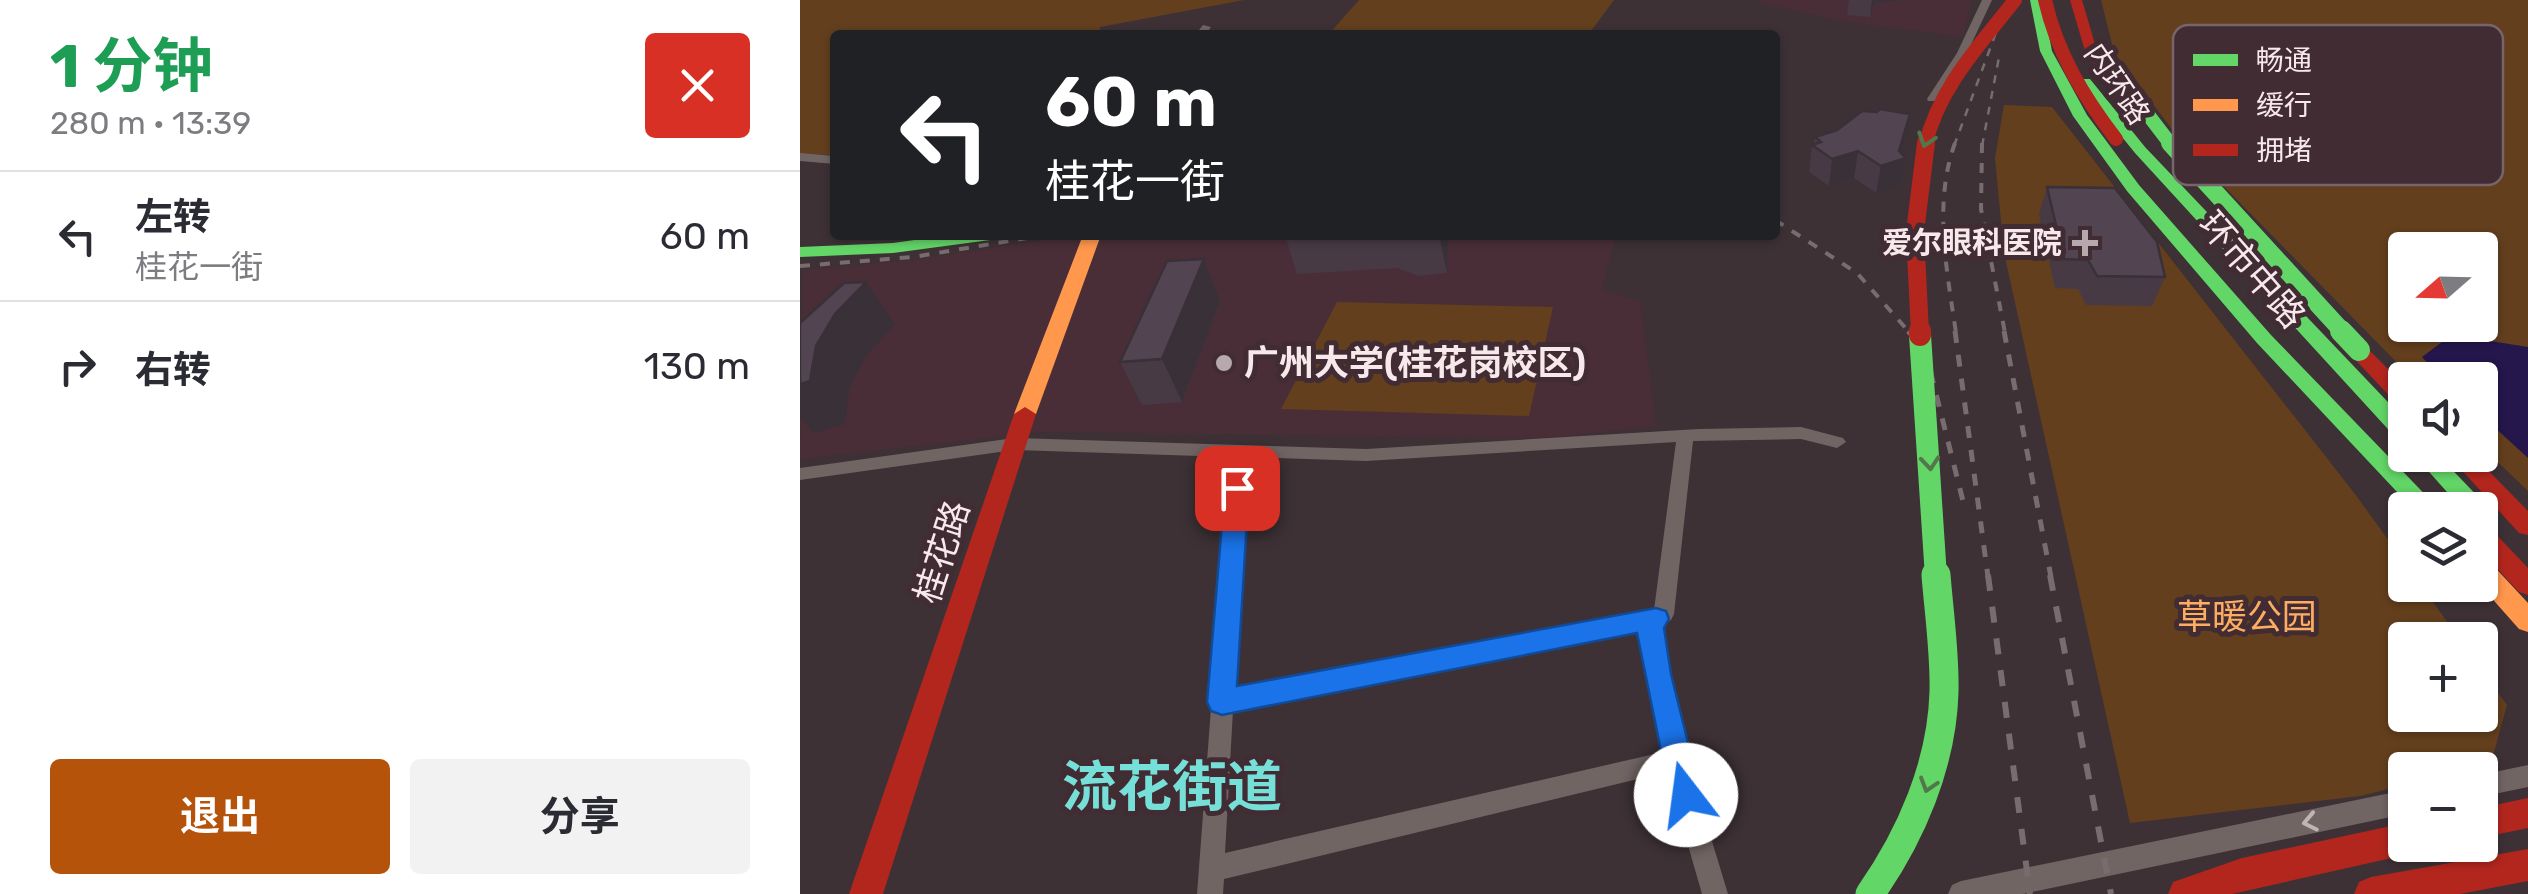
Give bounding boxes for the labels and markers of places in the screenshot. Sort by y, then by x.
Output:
place label: 爱尔眼科医院 [1882,225,2062,261]
marker: 爱尔眼科医院 [2072,230,2098,256]
place label: 广州大学(桂花岗校区) [1244,342,1586,384]
marker: 广州大学(桂花岗校区) [1213,352,1235,374]
pin [1195,446,1280,531]

